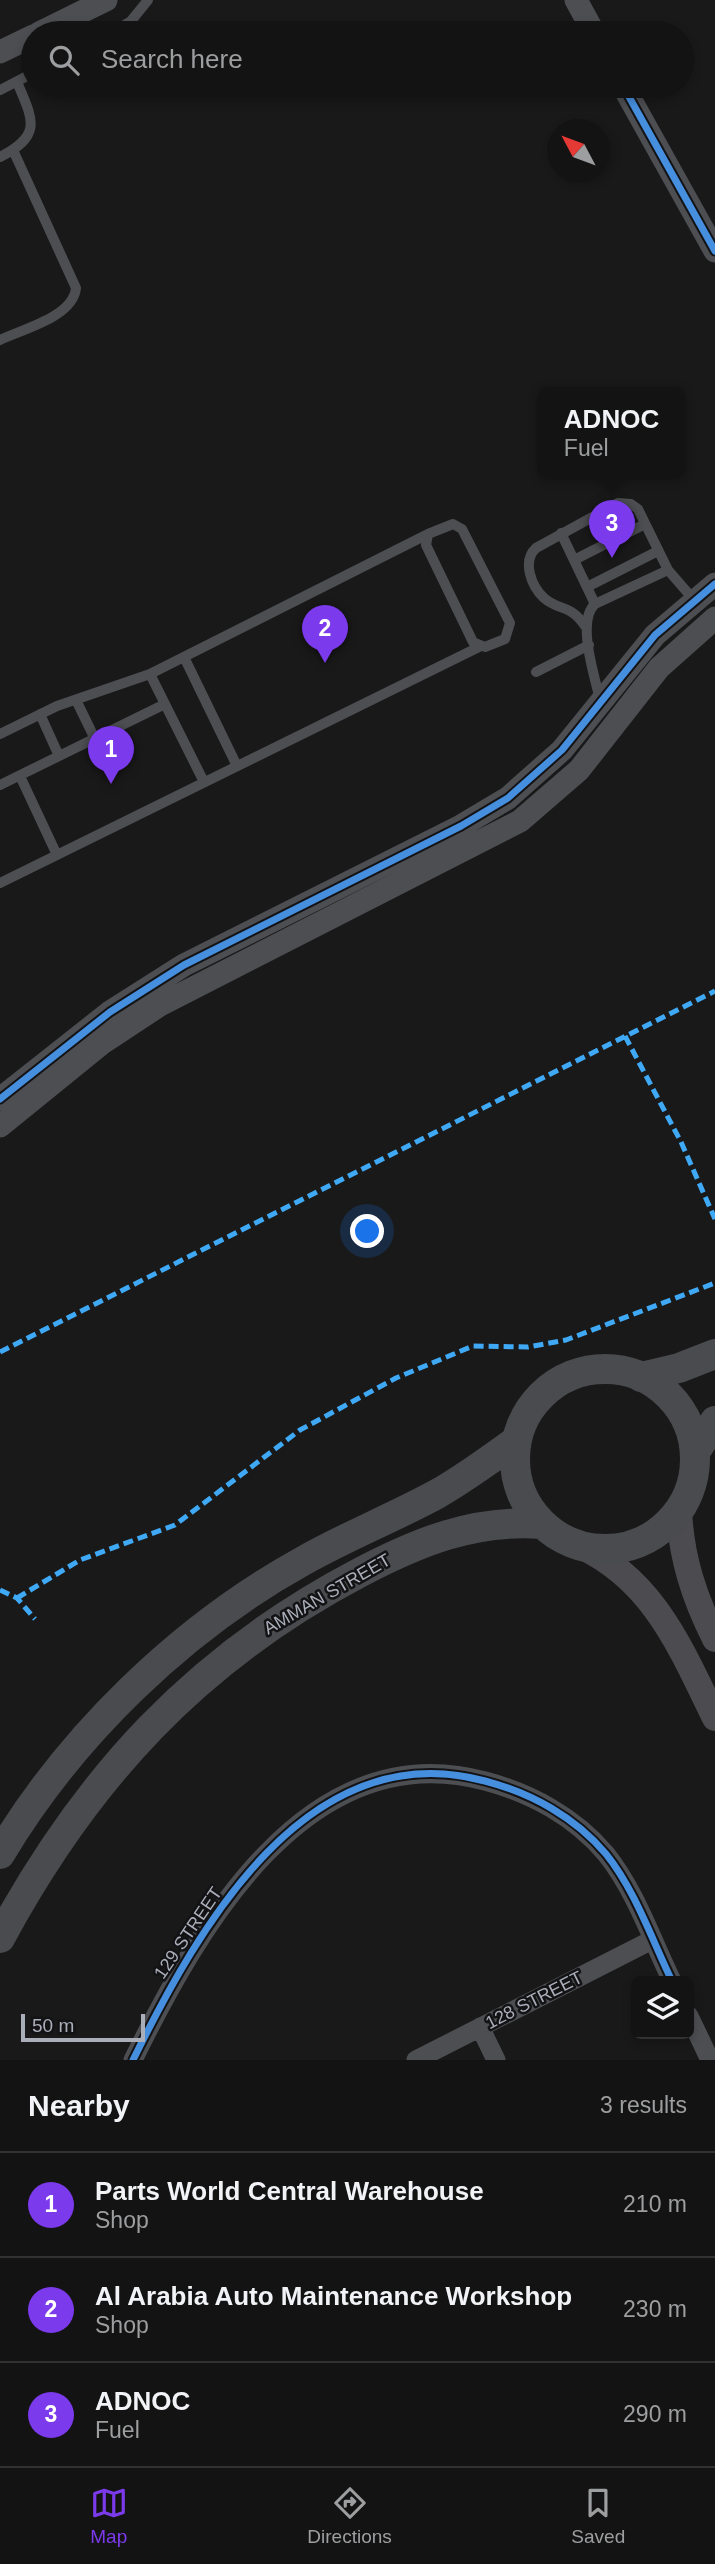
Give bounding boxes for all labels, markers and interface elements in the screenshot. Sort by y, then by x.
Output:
search box [21,21,694,98]
icon: search [45,41,83,79]
text: Search here [101,44,243,74]
north arrow [547,119,610,182]
popup [538,387,685,478]
text: ADNOC [564,404,659,434]
text: Fuel [564,435,609,461]
pin: 3 [589,500,635,558]
pin: 2 [302,605,348,663]
pin: 1 [88,726,134,784]
your location [350,1214,384,1248]
street label: AMMAN STREET [260,1550,394,1638]
street label: 129 STREET [150,1883,226,1983]
street label: 128 STREET [482,1967,586,2033]
map controls [631,1976,694,2039]
button: layers [631,1976,694,2039]
scale bar [21,2011,145,2043]
text: 50 m [32,2015,74,2036]
text: Nearby [28,2089,130,2122]
text: 3 results [600,2092,687,2118]
text: Parts World Central Warehouse [95,2176,484,2206]
text: 1 [45,2191,57,2217]
text: 210 m [623,2191,687,2217]
text: Shop [95,2207,149,2233]
text: Al Arabia Auto Maintenance Workshop [95,2281,572,2311]
text: 2 [45,2296,57,2322]
text: 230 m [623,2296,687,2322]
text: Shop [95,2312,149,2338]
text: ADNOC [95,2386,190,2416]
text: 3 [45,2401,57,2427]
text: 290 m [623,2401,687,2427]
text: Fuel [95,2417,140,2443]
tab: Map [90,2484,128,2548]
tab: Directions [307,2484,392,2548]
tab: Saved [571,2484,625,2548]

